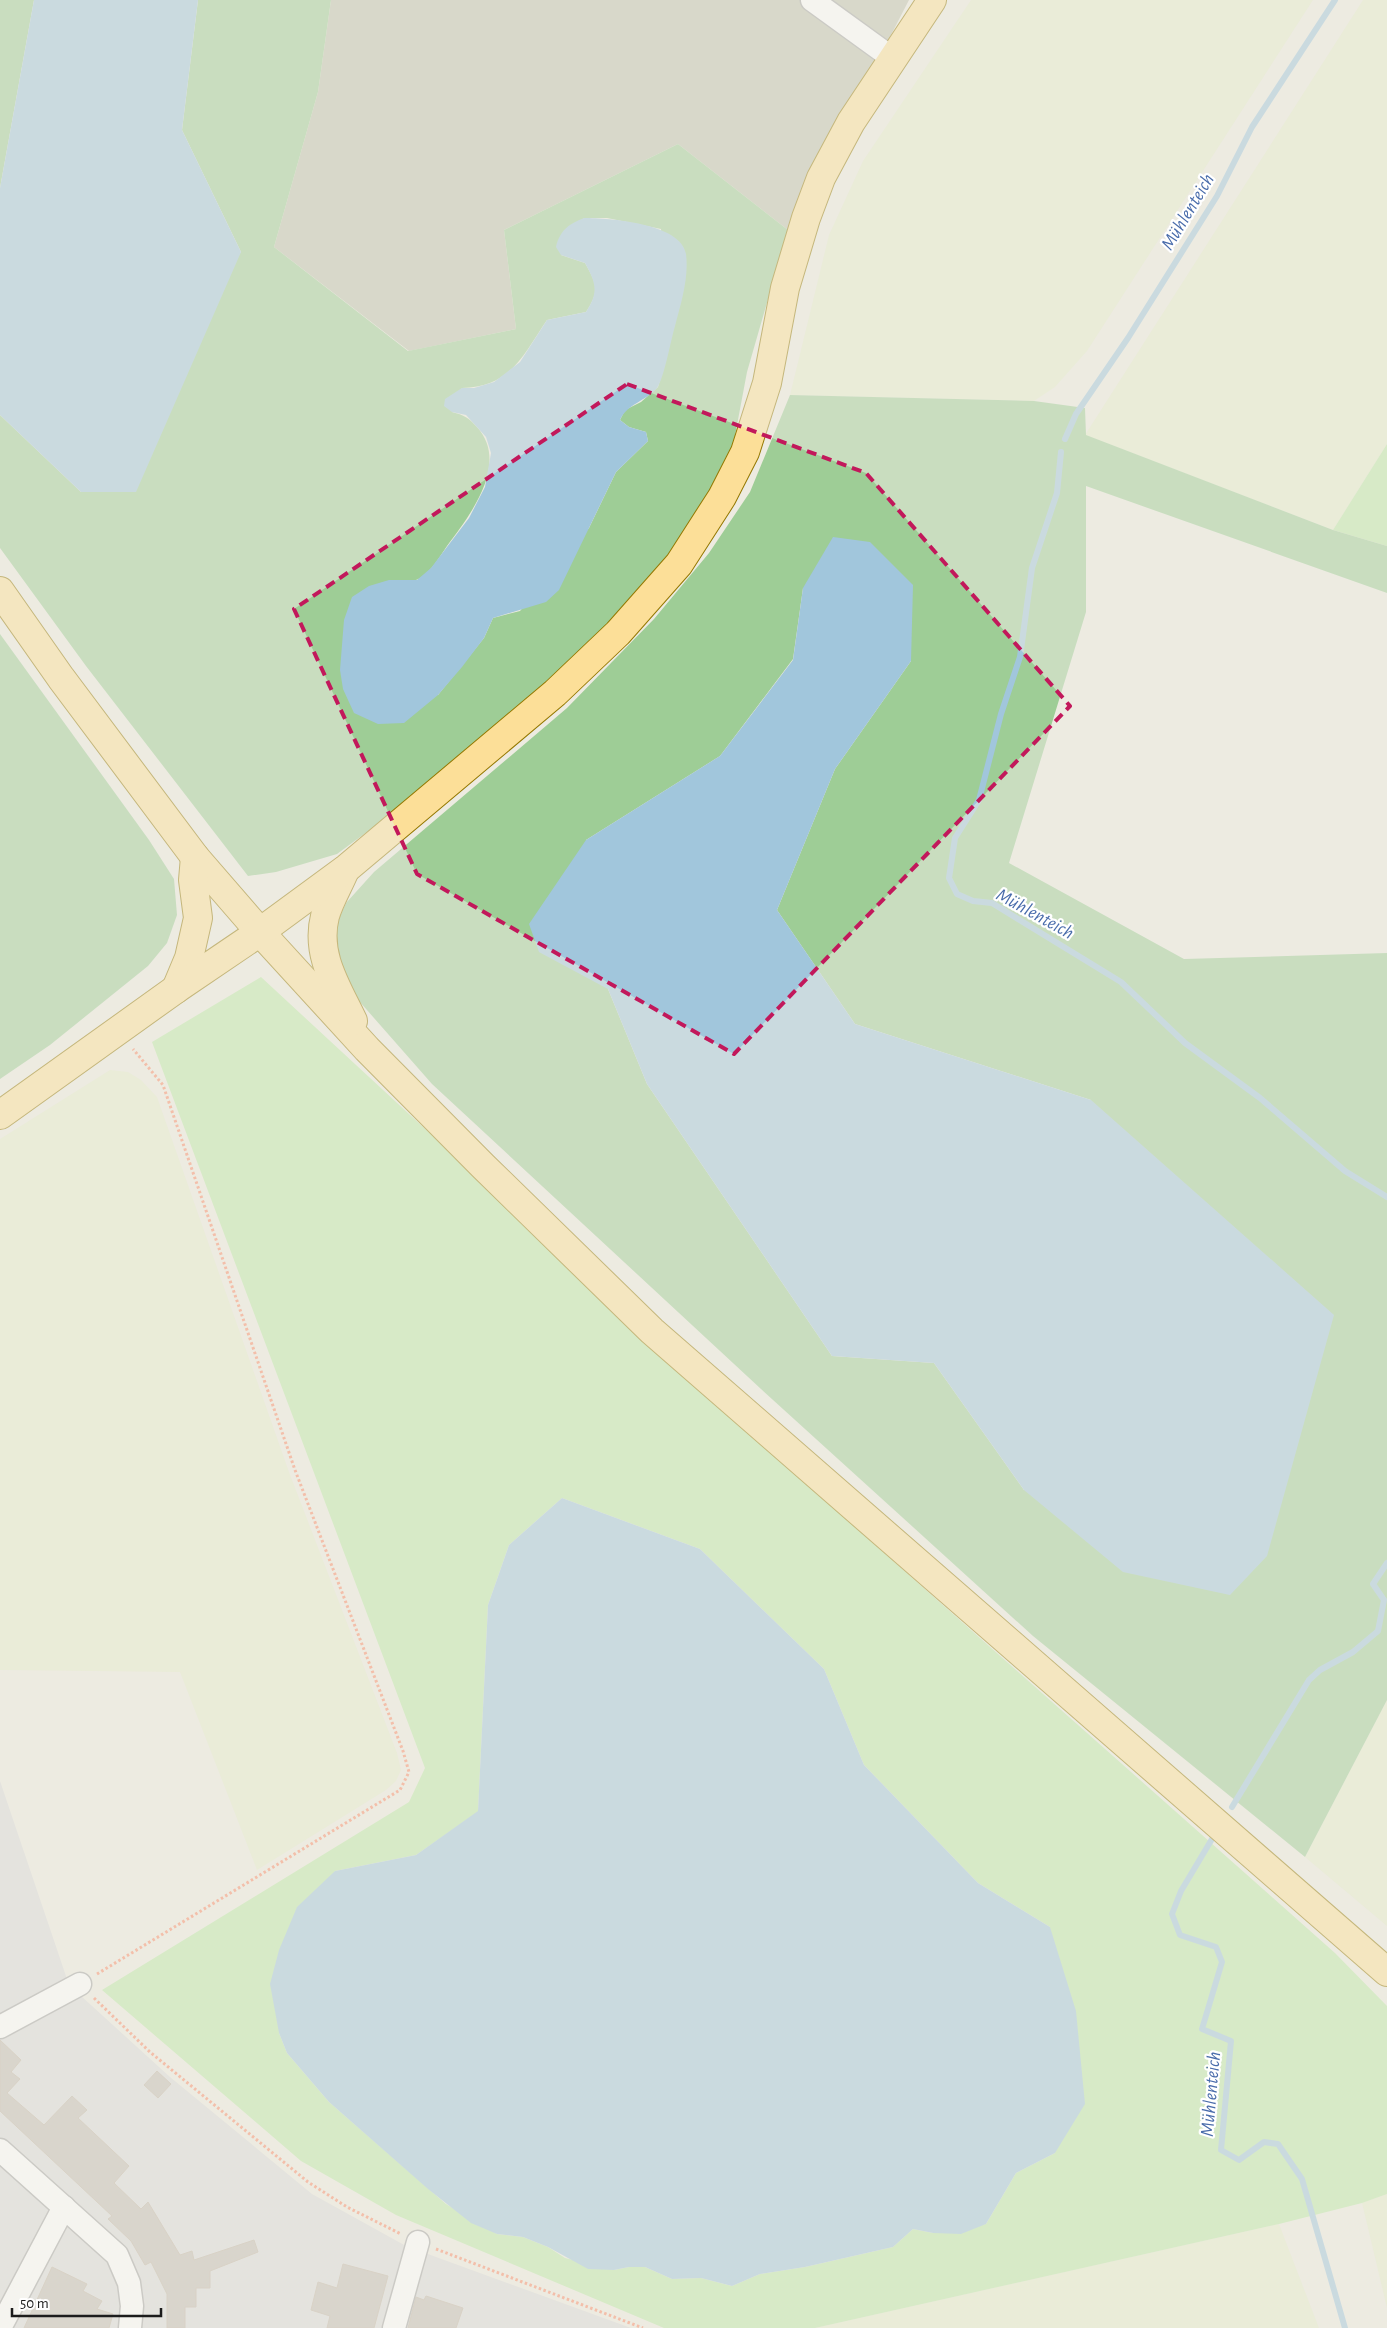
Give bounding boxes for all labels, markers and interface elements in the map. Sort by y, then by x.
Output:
water label: Mühlenteich [1158,171,1218,253]
water label: Mühlenteich [993,885,1077,943]
water label: Mühlenteich [1198,2051,1224,2137]
scale bar [12,2286,161,2318]
text: 50 m [20,2296,49,2311]

